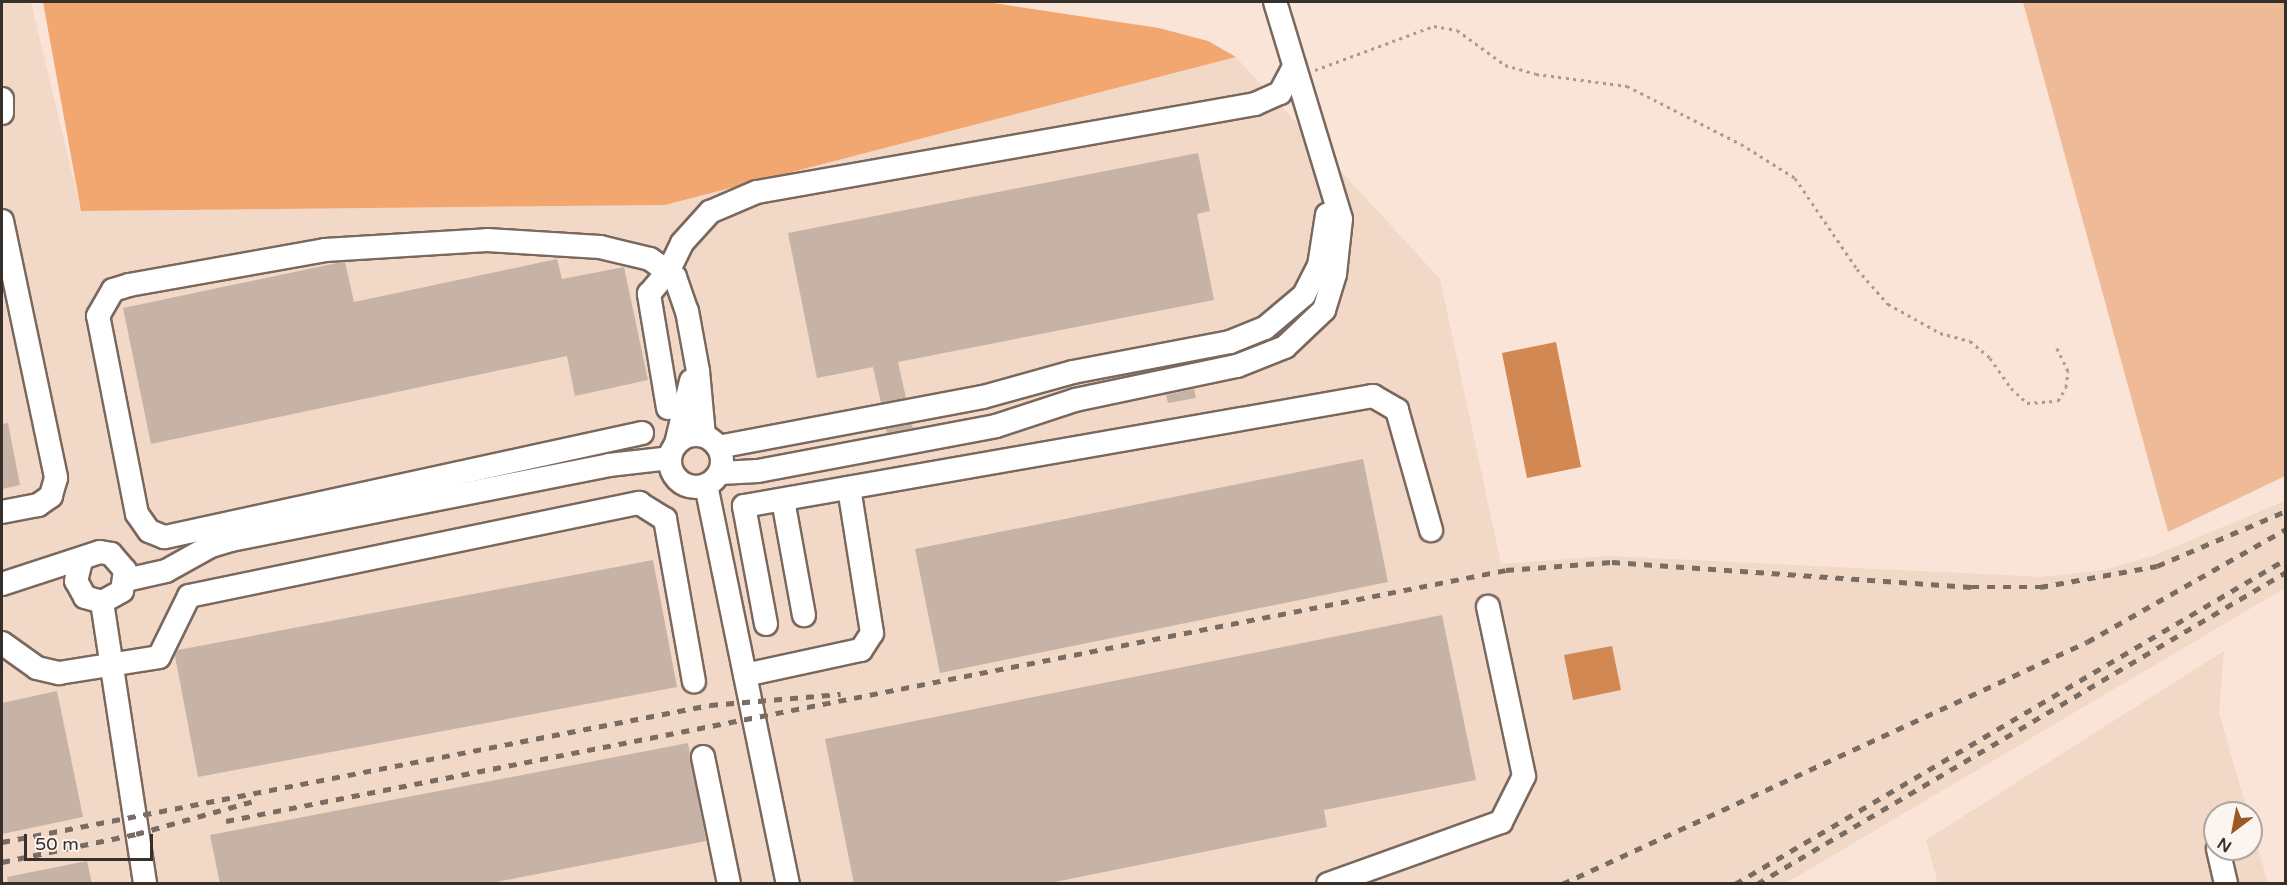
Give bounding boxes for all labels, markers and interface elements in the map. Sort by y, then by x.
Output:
north arrow [2203,801,2263,861]
scale bar [27,822,156,860]
text: 50 m [35,833,79,855]
text: N [2214,833,2235,856]

